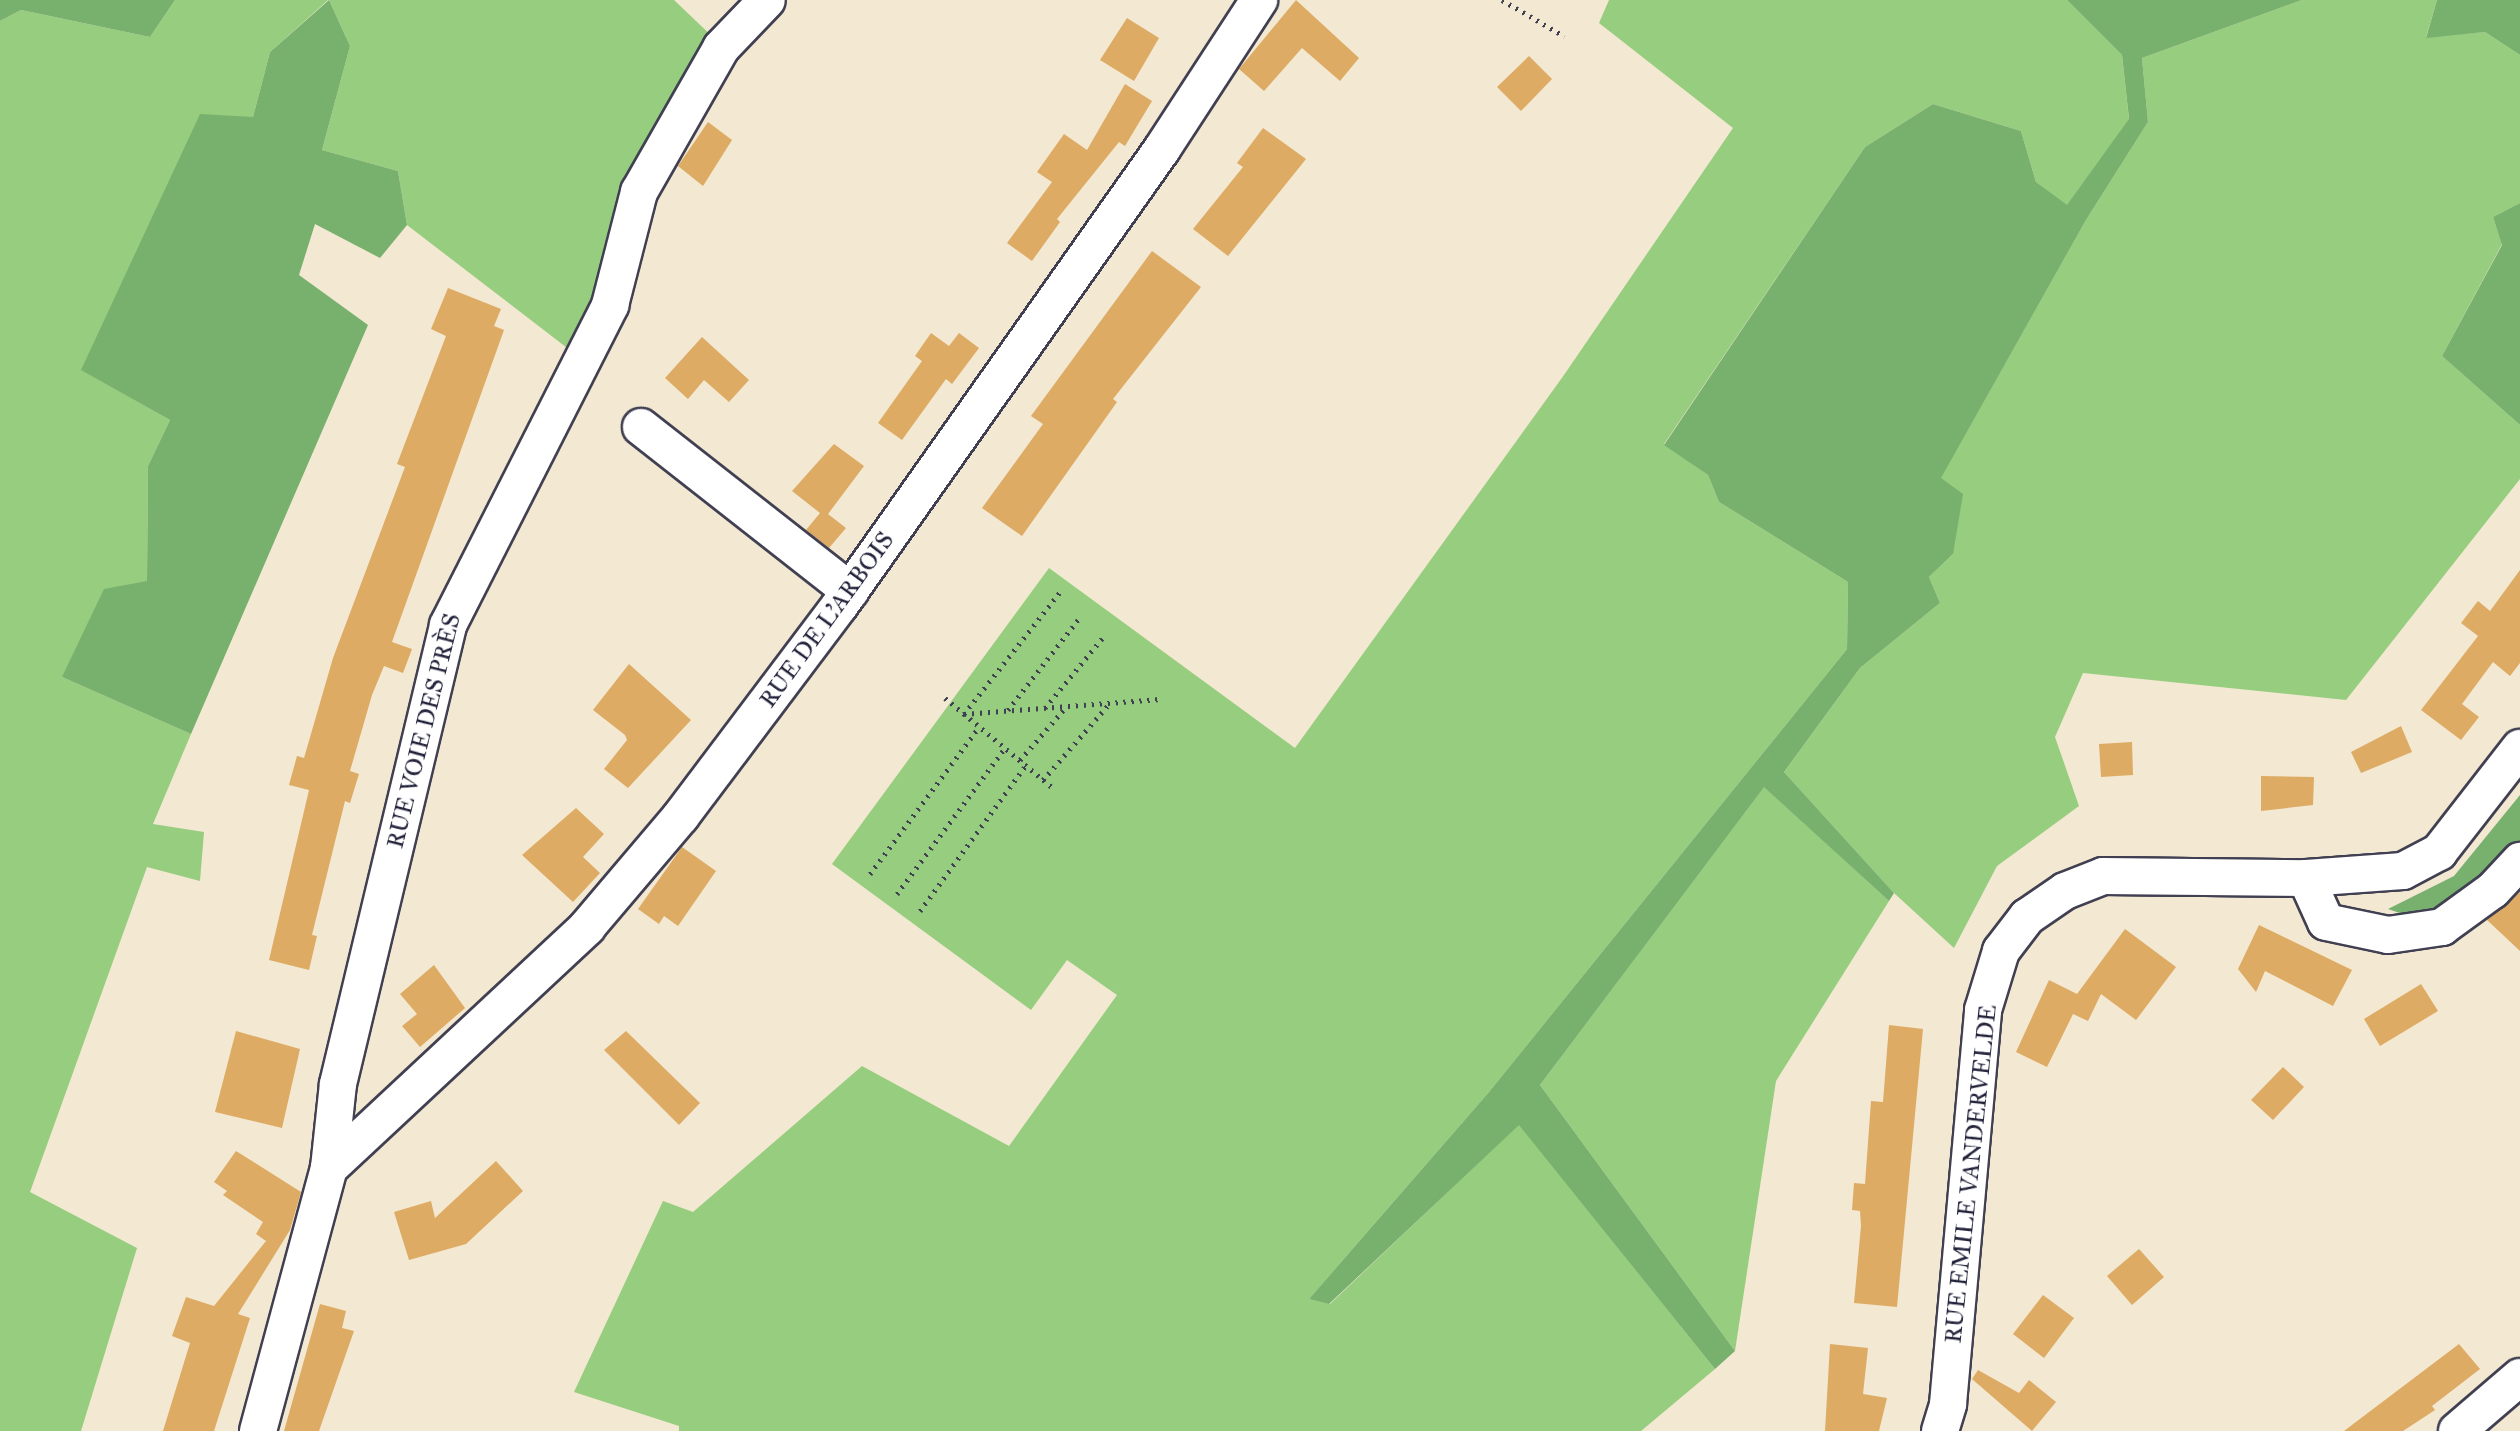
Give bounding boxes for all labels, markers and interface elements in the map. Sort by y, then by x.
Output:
street label: RUE DE L'ARBOIS [754,527,900,713]
street label: RUE VOIE DES PRÈS [381,611,467,851]
street label: RUE EMILE VANDERVELDE [1939,1003,2003,1345]

